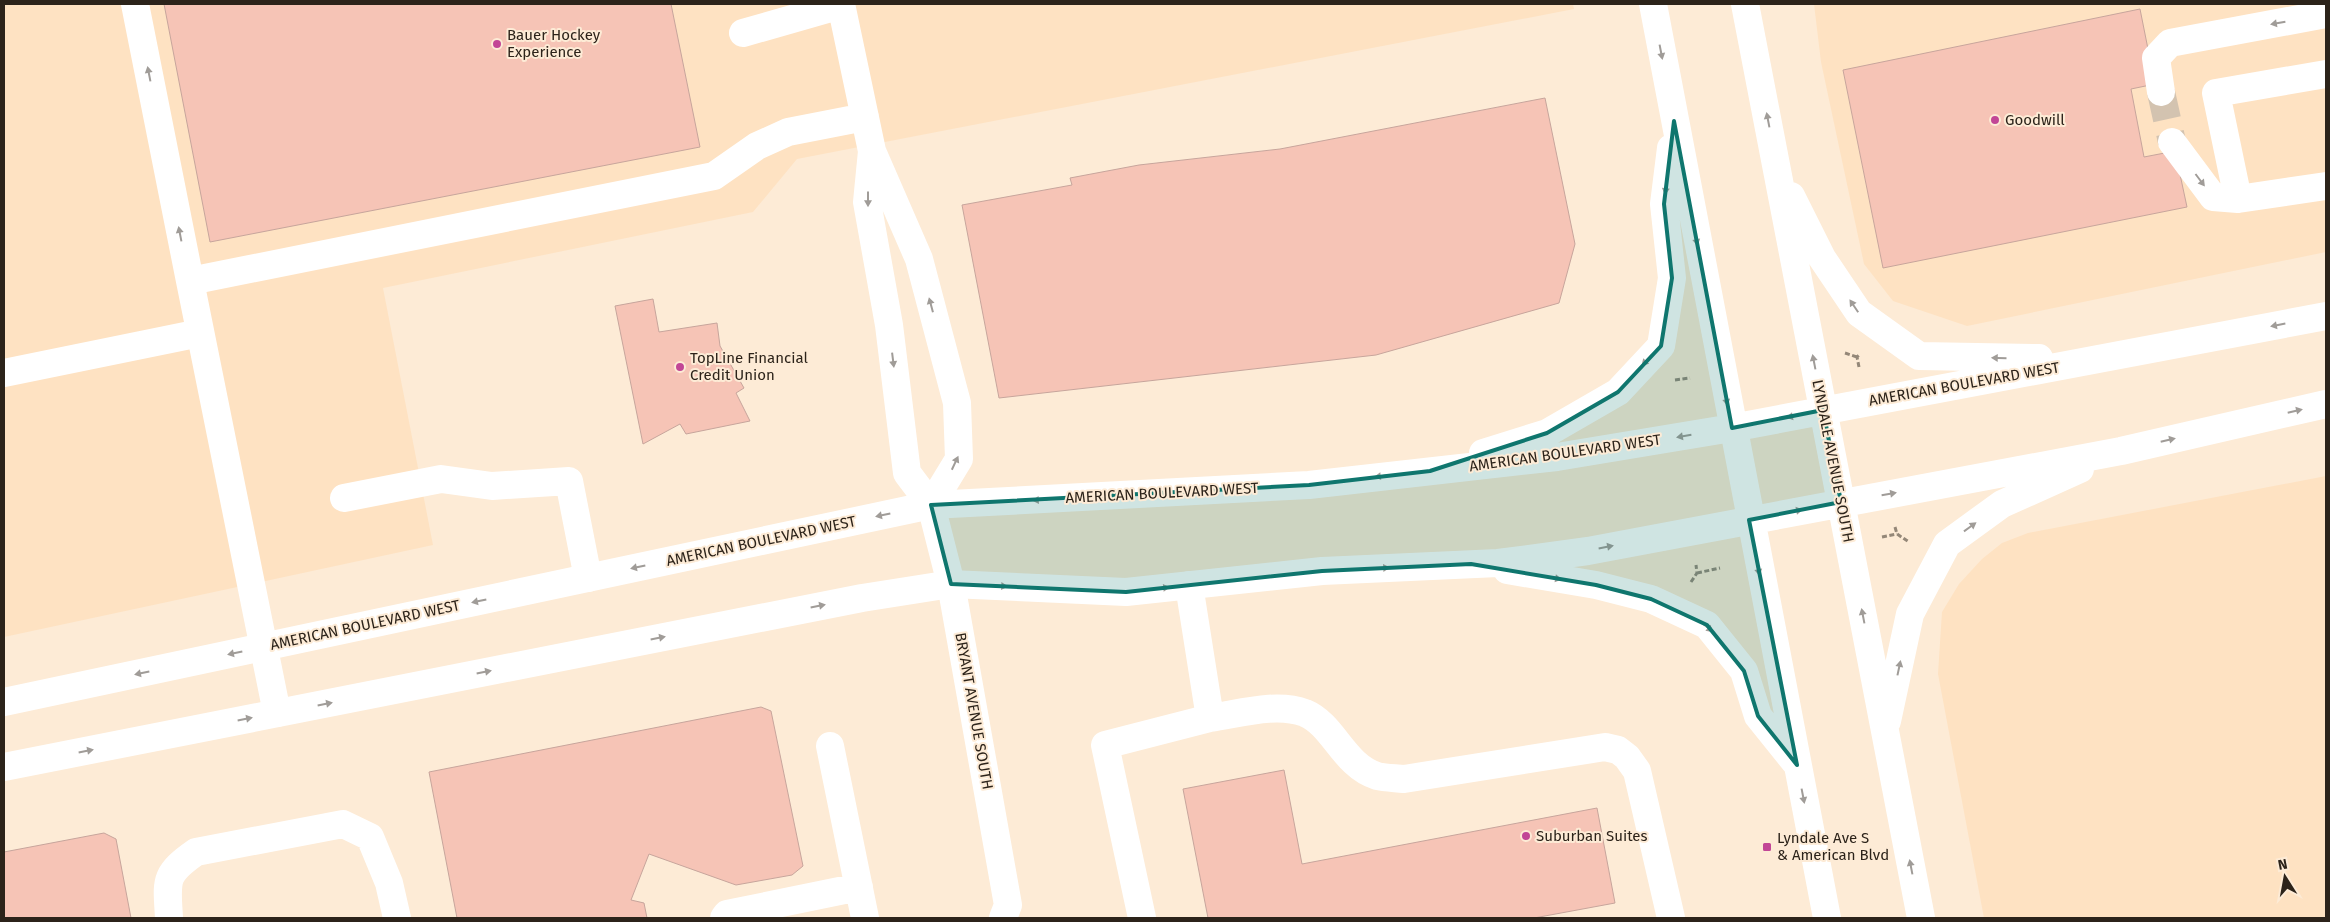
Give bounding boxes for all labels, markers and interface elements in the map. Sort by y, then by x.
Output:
one-way arrow [2270,19,2286,27]
place label: Bauer Hockey Experience [507,26,601,61]
marker: Bauer Hockey Experience [491,38,503,50]
one-way arrow [1658,44,1666,60]
one-way arrow [145,67,153,82]
one-way arrow [1763,111,1771,127]
place label: Goodwill [2005,111,2065,129]
marker: Goodwill [1989,114,2001,126]
one-way arrow [2195,173,2205,186]
one-way arrow [1662,180,1670,196]
one-way arrow [864,192,872,208]
one-way arrow [176,225,184,241]
one-way arrow [1693,231,1701,247]
one-way arrow [927,297,935,312]
one-way arrow [1849,300,1859,313]
one-way arrow [2270,322,2286,330]
place label: TopLine Financial Credit Union [690,349,808,384]
one-way arrow [889,352,897,368]
one-way arrow [1641,354,1653,366]
one-way arrow [1991,354,2007,362]
one-way arrow [1810,355,1818,370]
street label: AMERICAN BOULEVARD WEST [1867,358,2061,410]
marker: TopLine Financial Credit Union [674,361,686,373]
street label: LYNDALE AVENUE SOUTH [1808,378,1858,544]
one-way arrow [1723,390,1731,406]
one-way arrow [2288,407,2303,415]
one-way arrow [1786,412,1802,420]
street label: AMERICAN BOULEVARD WEST [1468,431,1662,475]
one-way arrow [1675,433,1691,441]
one-way arrow [2161,436,2176,444]
one-way arrow [951,456,959,470]
one-way arrow [1374,472,1390,480]
street label: AMERICAN BOULEVARD WEST [1065,479,1259,507]
one-way arrow [1881,489,1897,497]
one-way arrow [1031,496,1047,504]
one-way arrow [1787,507,1803,515]
one-way arrow [875,511,890,519]
street label: AMERICAN BOULEVARD WEST [665,512,858,570]
one-way arrow [1963,522,1977,532]
one-way arrow [1599,543,1615,551]
one-way arrow [1755,560,1763,576]
one-way arrow [631,563,646,571]
one-way arrow [1374,564,1390,572]
one-way arrow [1546,574,1562,582]
one-way arrow [992,583,1008,591]
one-way arrow [1154,584,1170,592]
street label: AMERICAN BOULEVARD WEST [269,596,462,654]
one-way arrow [472,597,487,605]
one-way arrow [810,602,826,610]
one-way arrow [1858,607,1866,623]
one-way arrow [1700,622,1713,633]
street label: BRYANT AVENUE SOUTH [951,631,997,791]
one-way arrow [651,633,667,641]
one-way arrow [227,649,242,657]
one-way arrow [1895,660,1903,675]
one-way arrow [477,668,492,676]
one-way arrow [135,669,150,677]
one-way arrow [317,699,333,707]
one-way arrow [238,715,254,723]
one-way arrow [78,746,94,754]
one-way arrow [1799,789,1807,804]
place label: Suburban Suites [1536,827,1648,845]
place label: Lyndale Ave S & American Blvd [1777,829,1889,864]
marker: Suburban Suites [1520,830,1532,842]
marker: Lyndale Ave S & American Blvd [1761,841,1773,853]
north arrow [2260,852,2310,902]
text: N [2276,855,2289,874]
one-way arrow [1907,859,1915,874]

